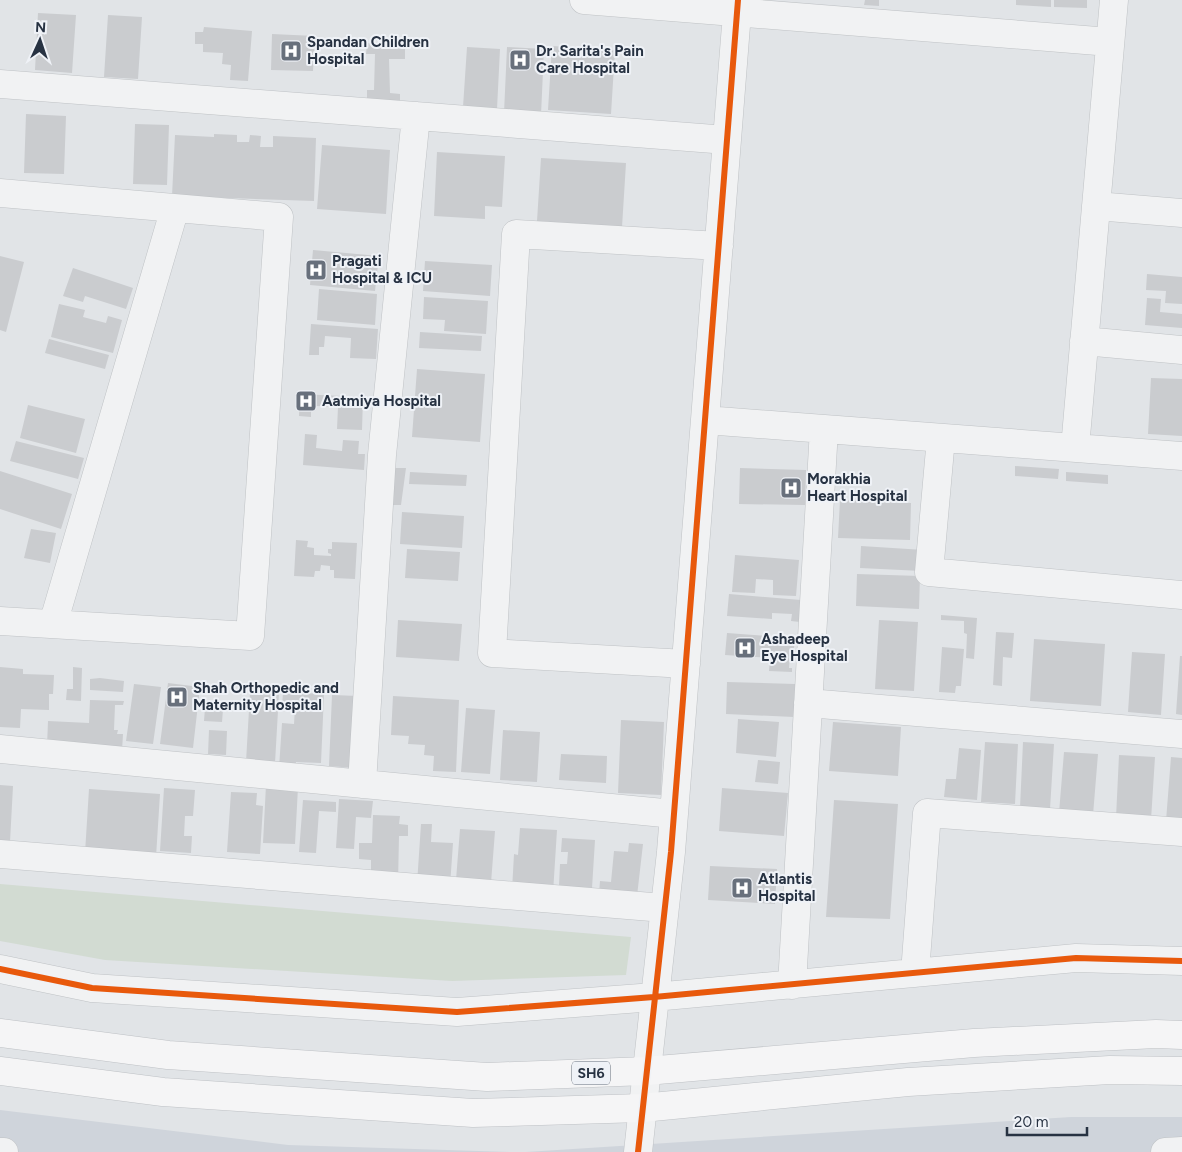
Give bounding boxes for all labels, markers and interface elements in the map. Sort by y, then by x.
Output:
north arrow [15,15,65,65]
text: N [35,19,47,36]
place label: Spandan Children Hospital [307,33,429,68]
hospital icon: Spandan Children Hospital [279,39,303,63]
place label: Dr. Sarita's Pain Care Hospital [536,42,644,77]
hospital icon: Dr. Sarita's Pain Care Hospital [508,48,532,72]
place label: Pragati Hospital & ICU [332,252,432,287]
hospital icon: Pragati Hospital & ICU [304,258,328,282]
hospital icon: Aatmiya Hospital [294,389,318,413]
place label: Aatmiya Hospital [322,392,441,410]
place label: Morakhia Heart Hospital [807,470,907,505]
hospital icon: Morakhia Heart Hospital [779,476,803,500]
place label: Ashadeep Eye Hospital [761,630,848,665]
hospital icon: Ashadeep Eye Hospital [733,636,757,660]
place label: Shah Orthopedic and Maternity Hospital [193,679,339,714]
hospital icon: Shah Orthopedic and Maternity Hospital [165,685,189,709]
place label: Atlantis Hospital [758,870,815,905]
hospital icon: Atlantis Hospital [730,876,754,900]
road number: SH6 [572,1062,610,1084]
scale bar [1007,1104,1087,1136]
text: 20 m [1014,1113,1048,1131]

